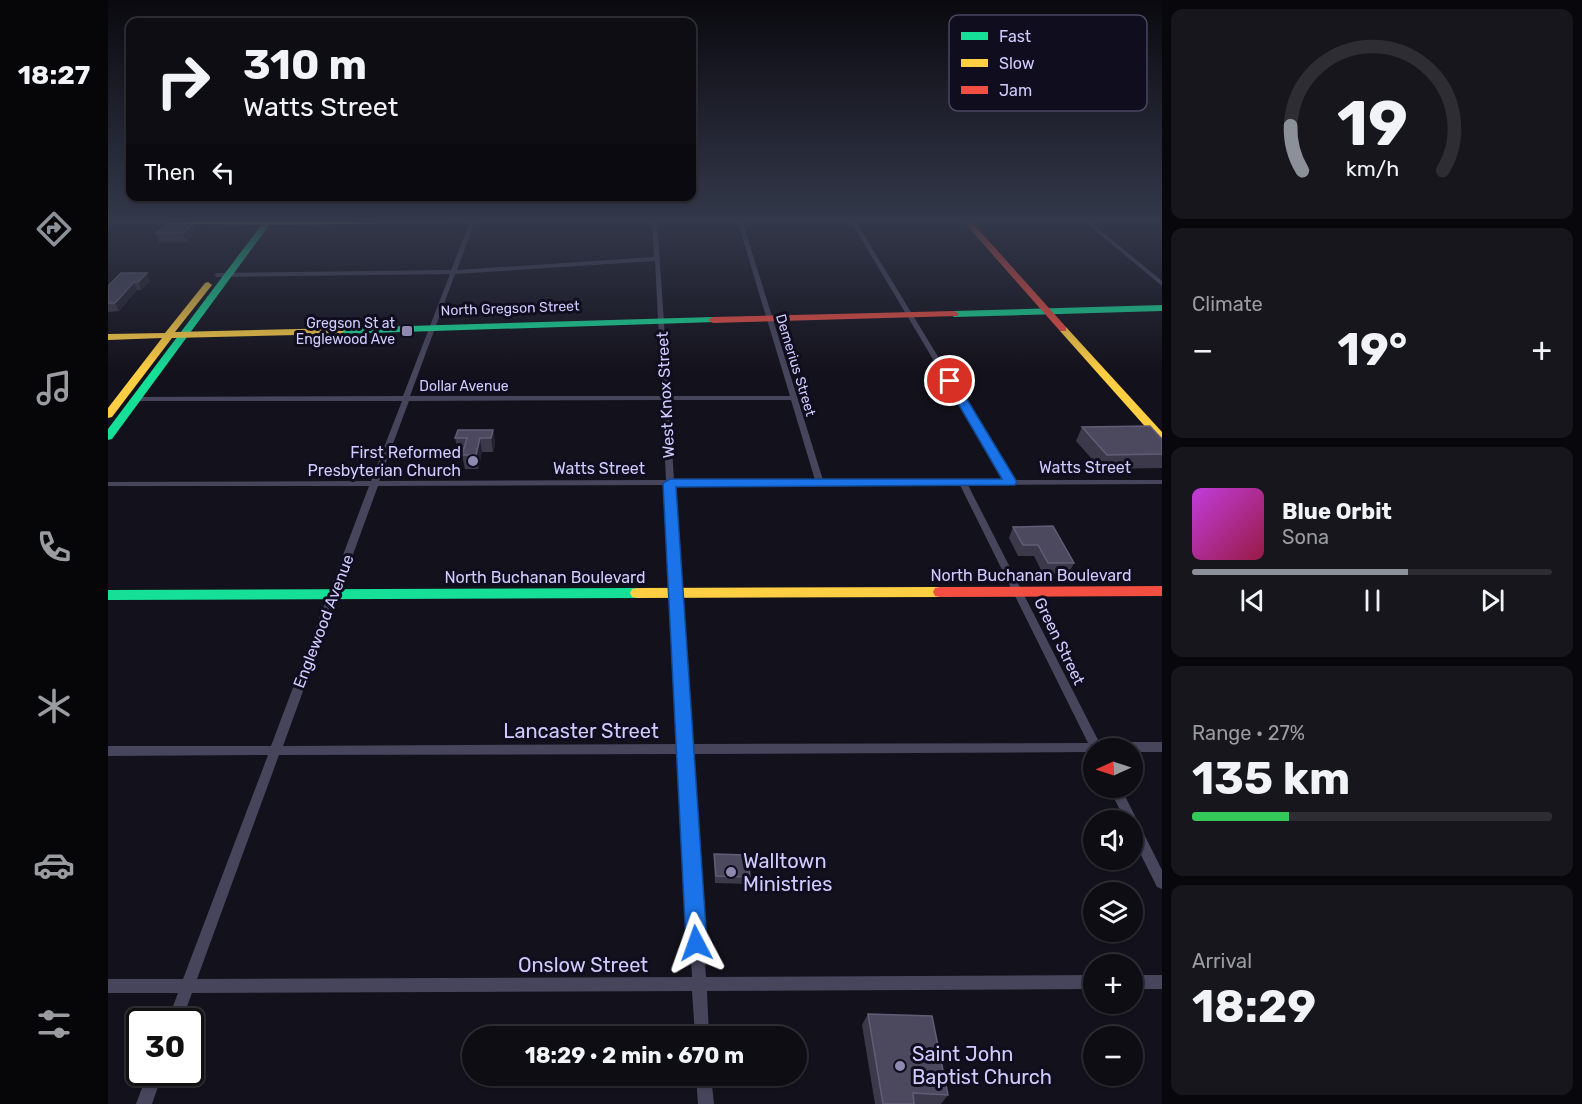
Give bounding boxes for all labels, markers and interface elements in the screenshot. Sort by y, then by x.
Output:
legend [949,15,1147,111]
text: Fast [999,27,1031,46]
text: 310 m [243,40,367,90]
icon: right [144,42,222,120]
text: Slow [999,54,1035,73]
text: 18:27 [18,59,90,91]
text: Jam [999,81,1032,100]
text: 19 [1336,87,1408,161]
text: Watts Street [243,91,398,123]
icon: left [207,156,240,189]
text: km/h [1345,156,1399,181]
text: Then [144,159,195,186]
icon: directions [33,208,75,250]
text: Climate [1192,292,1263,316]
street label: North Gregson Street [440,298,580,319]
street label: Demerius Street [772,312,819,419]
place label: Gregson St at Englewood Ave [296,315,396,348]
text: 19° [1338,323,1407,376]
marker: Gregson St at Englewood Ave [400,324,414,338]
text: − [1192,330,1213,369]
text: + [1531,330,1552,369]
street label: West Knox Street [653,331,678,459]
pin [924,355,975,406]
icon: arrive [933,364,966,397]
icon: music [33,367,75,409]
street label: Dollar Avenue [419,378,509,395]
place label: First Reformed Presbyterian Church [307,443,461,480]
marker: First Reformed Presbyterian Church [466,454,480,468]
street label: Watts Street [1039,458,1131,477]
street label: Watts Street [553,459,645,478]
text: Blue Orbit [1282,498,1392,525]
text: Sona [1282,525,1329,549]
icon: phone [33,526,75,568]
street label: Englewood Avenue [289,552,358,691]
street label: North Buchanan Boulevard [930,566,1132,585]
street label: North Buchanan Boulevard [444,568,646,587]
icon: previous [1236,584,1269,617]
icon: pause [1356,584,1389,617]
icon: next [1476,584,1509,617]
street label: Green Street [1030,595,1089,688]
icon: climate [33,685,75,727]
street label: Lancaster Street [503,719,659,743]
text: Range · 27% [1192,721,1305,745]
north arrow [1083,738,1143,798]
map controls [1083,738,1143,1086]
text: 135 km [1192,752,1350,805]
button: sound [1083,810,1143,870]
icon: car [33,844,75,886]
place label: Walltown Ministries [743,849,833,896]
marker: Walltown Ministries [724,865,738,879]
button: layers [1083,882,1143,942]
position arrow [664,911,728,975]
text: Arrival [1192,949,1252,973]
street label: Onslow Street [518,953,648,977]
button: + [1083,954,1143,1014]
text: 18:29 [1192,980,1316,1033]
icon: filters [33,1003,75,1045]
speed limit sign: 30 [126,1008,204,1086]
button: − [1083,1026,1143,1086]
text: 18:29 · 2 min · 670 m [525,1042,744,1069]
place label: Saint John Baptist Church [912,1042,1052,1089]
marker: Saint John Baptist Church [893,1059,907,1073]

